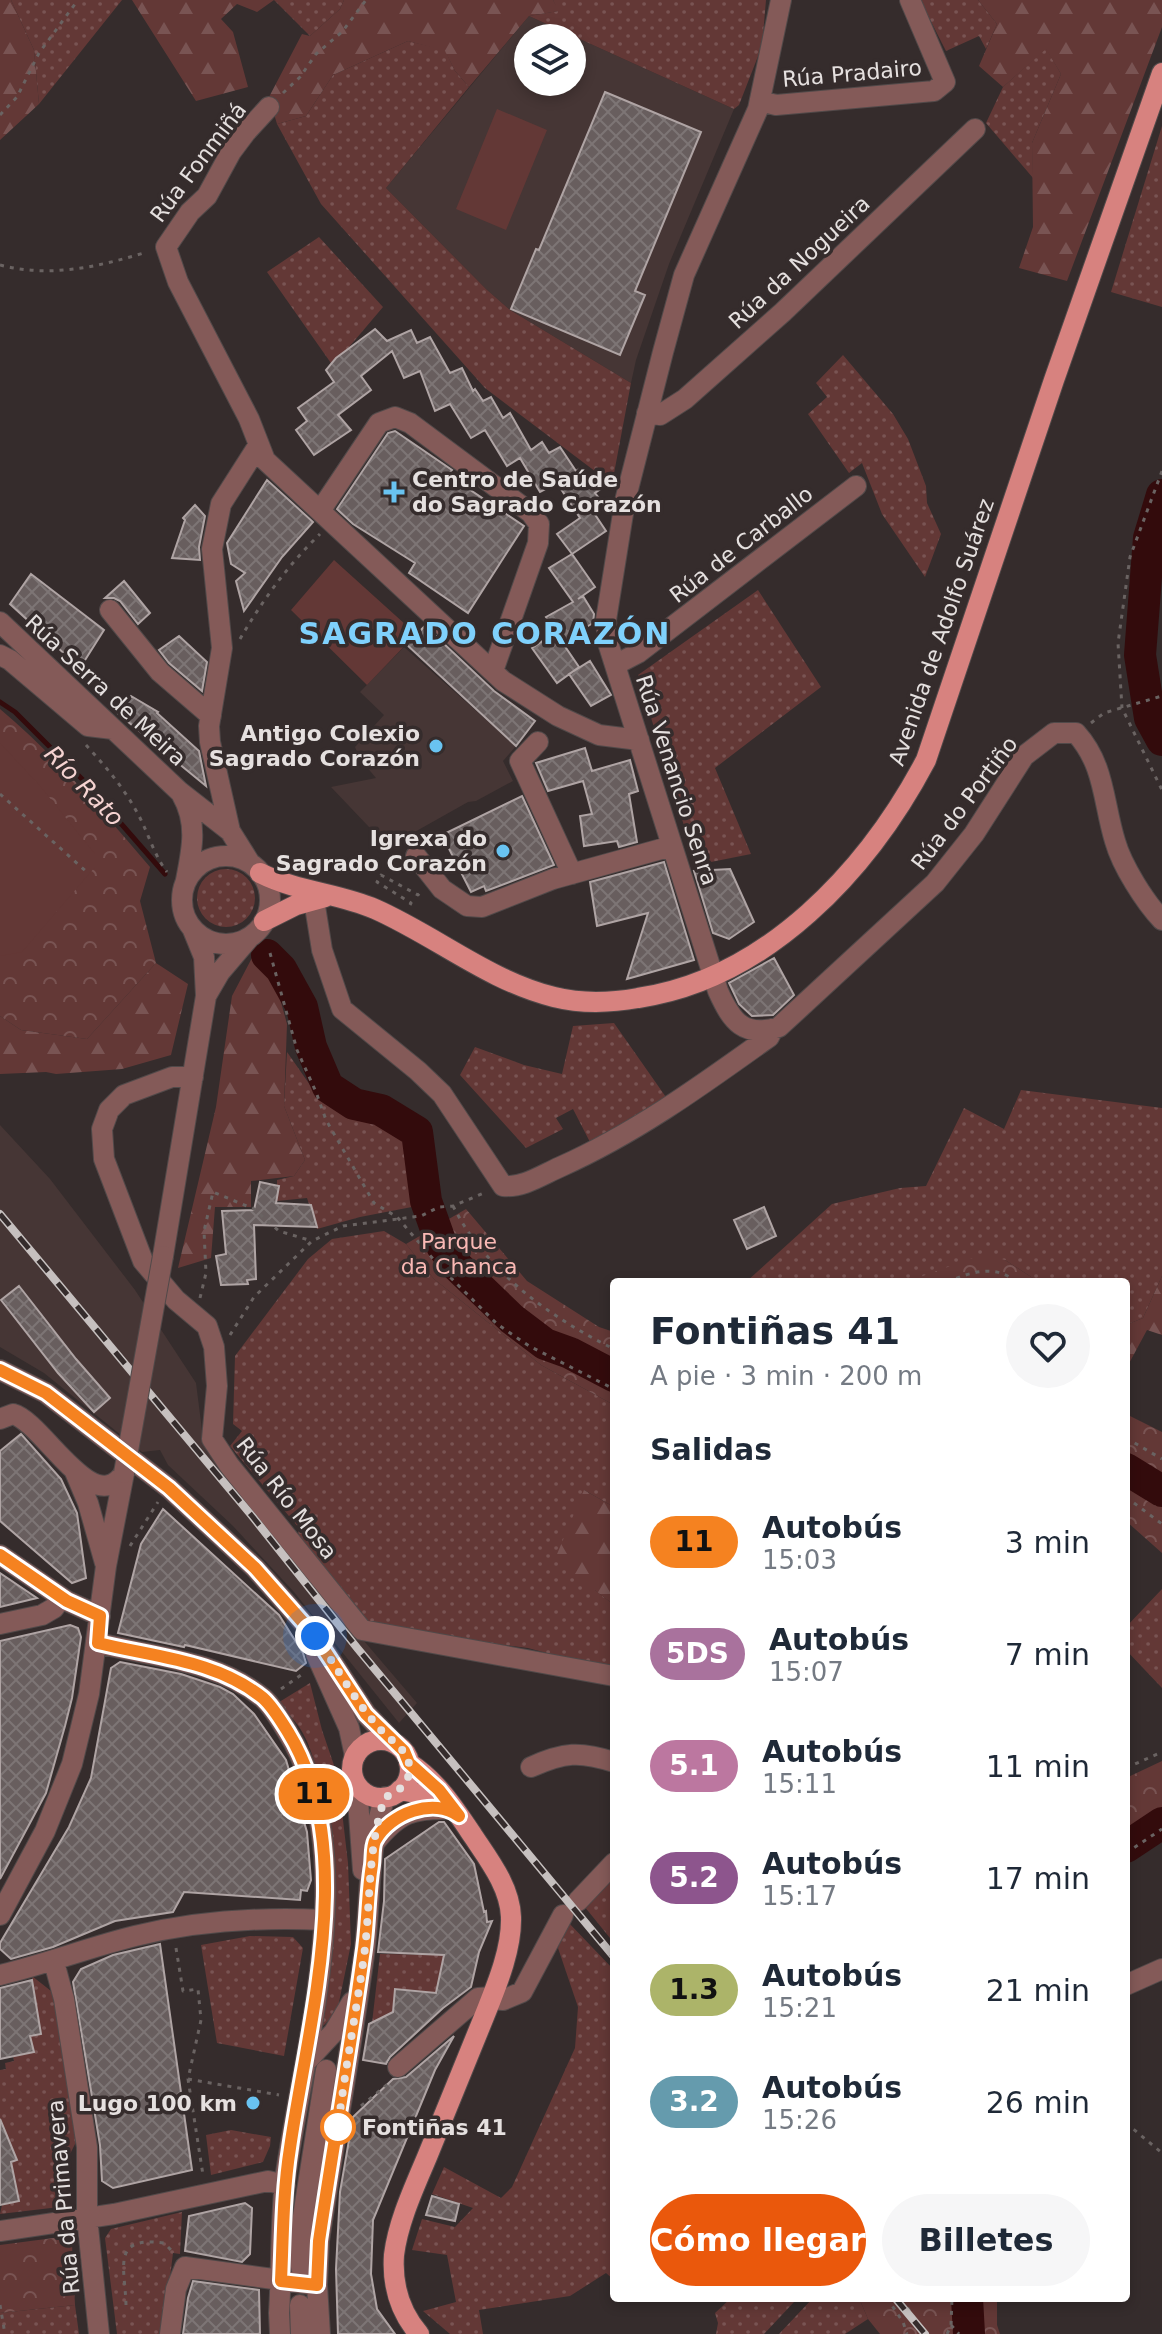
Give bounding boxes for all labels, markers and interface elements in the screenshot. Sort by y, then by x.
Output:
map controls [514,24,586,96]
button: layers [514,24,586,96]
street label: Rúa Pradairo [781,55,923,92]
street label: Rúa Fonmiñá [145,98,251,227]
street label: Rúa da Nogueira [724,191,875,334]
place label: Centro de Saúde do Sagrado Corazón [412,467,662,517]
marker: Centro de Saúde do Sagrado Corazón [383,481,405,503]
street label: Rúa de Carballo [665,481,818,608]
street label: Avenida de Adolfo Suárez [884,495,999,769]
street label: Rúa Serra de Meira [20,610,191,771]
district label: SAGRADO CORAZÓN [299,615,671,651]
street label: Rúa Venancio Senra [631,672,722,888]
place label: Antigo Colexio Sagrado Corazón [209,721,420,771]
street label: Rúa do Portiño [906,732,1023,875]
marker: Antigo Colexio Sagrado Corazón [427,737,445,755]
water label: Río Rato [39,740,129,832]
place label: Igrexa do Sagrado Corazón [276,826,487,876]
marker: Igrexa do Sagrado Corazón [494,842,512,860]
park label: Parque da Chanca [401,1229,517,1279]
button: heart [1006,1304,1090,1388]
text: Fontiñas 41 [650,1309,900,1353]
text: A pie · 3 min · 200 m [650,1361,922,1391]
street label: Rúa Río Mosa [231,1432,342,1564]
text: Salidas [650,1432,772,1467]
text: Autobús [762,1510,902,1545]
text: 11 [675,1525,713,1558]
text: 3 min [1005,1525,1090,1560]
text: 15:03 [762,1545,837,1575]
your location [295,1616,335,1656]
text: Autobús [769,1622,909,1657]
text: 5DS [666,1637,729,1670]
text: 7 min [1005,1637,1090,1672]
text: 15:07 [769,1657,844,1687]
text: Autobús [762,1734,902,1769]
text: 5.1 [669,1749,719,1782]
text: 11 min [986,1749,1090,1784]
line badge: 11 [278,1768,350,1820]
text: 15:11 [762,1769,837,1799]
text: 11 [295,1777,333,1810]
text: Autobús [762,1846,902,1881]
text: 5.2 [669,1861,719,1894]
text: 17 min [986,1861,1090,1896]
text: 15:17 [762,1881,837,1911]
text: Autobús [762,1958,902,1993]
text: 1.3 [669,1973,719,2006]
text: 21 min [986,1973,1090,2008]
text: 15:21 [762,1993,837,2023]
text: Autobús [762,2070,902,2105]
text: 3.2 [669,2085,719,2118]
text: 26 min [986,2085,1090,2120]
place label: Lugo 100 km [78,2091,237,2116]
marker: Lugo 100 km [244,2094,262,2112]
street label: Rúa da Primavera [43,2099,84,2295]
text: 15:26 [762,2105,837,2135]
marker: Fontiñas 41 [321,2110,355,2144]
place label: Fontiñas 41 [362,2115,507,2140]
button: Cómo llegar [650,2194,866,2286]
button: Billetes [882,2194,1090,2286]

